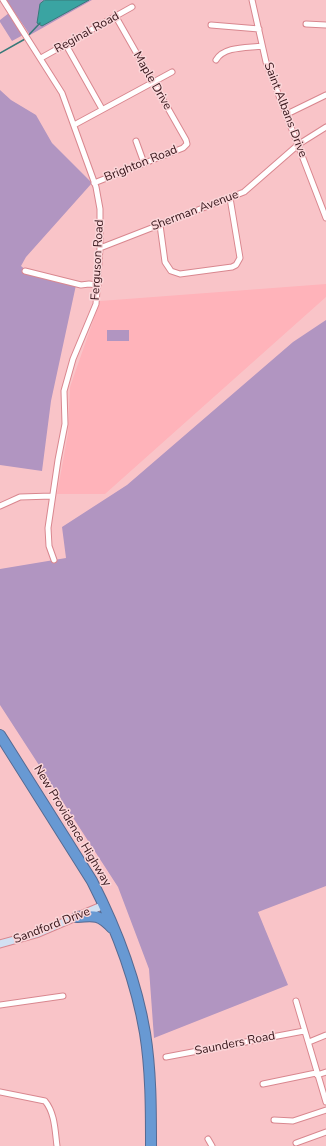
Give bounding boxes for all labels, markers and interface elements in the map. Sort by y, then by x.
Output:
street label: Reginal Road [52,9,122,57]
street label: Maple Drive [130,49,174,113]
street label: Saint Albans Drive [260,61,310,159]
street label: Brighton Road [102,143,180,185]
street label: Sherman Avenue [149,188,241,234]
street label: Ferguson Road [89,219,107,301]
street label: New Providence Highway [30,763,114,889]
street label: Sandford Drive [12,905,92,947]
street label: Saunders Road [194,1029,276,1059]

